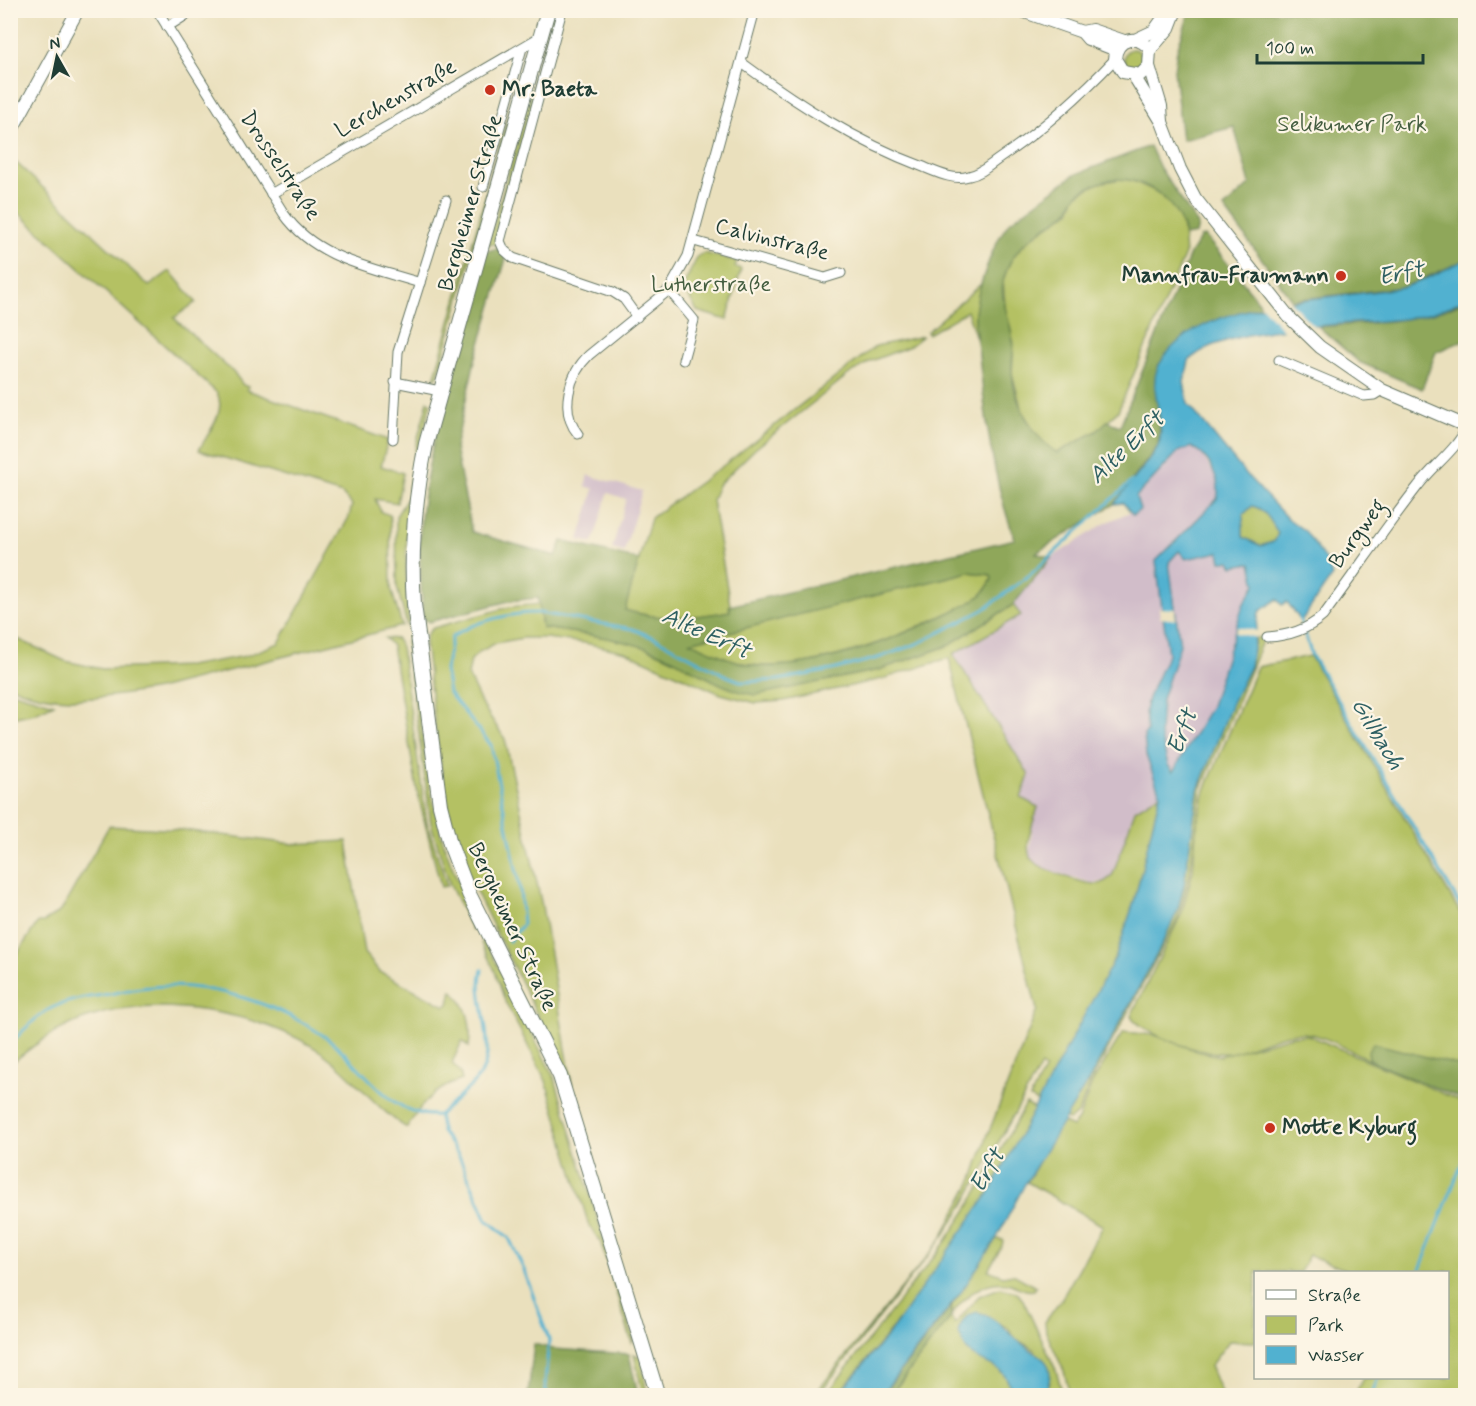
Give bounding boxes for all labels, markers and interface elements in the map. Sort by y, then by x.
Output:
north arrow [27,27,87,87]
scale bar [1257,27,1424,65]
text: N [48,32,62,55]
text: 100 m [1266,37,1314,61]
street label: Lerchenstraße [330,53,462,145]
place label: Mr. Baeta [502,76,598,104]
marker: Mr. Baeta [483,83,497,97]
street label: Drosselstraße [233,106,327,226]
street label: Bergheimer Straße [432,111,513,296]
park label: Selikumer Park [1277,111,1427,139]
street label: Calvinstraße [712,212,832,268]
water label: Erft [1375,254,1429,294]
place label: Mannfrau-Fraumann [1122,262,1329,290]
marker: Mannfrau-Fraumann [1334,269,1348,283]
park label: Lutherstraße [651,271,771,299]
water label: Alte Erft [1082,403,1174,491]
street label: Burgweg [1323,493,1395,576]
water label: Alte Erft [657,601,758,668]
water label: Gillbach [1343,692,1411,776]
water label: Erft [1160,702,1207,759]
street label: Bergheimer Straße [458,838,563,1017]
place label: Motte Kyburg [1282,1114,1417,1146]
marker: Motte Kyburg [1263,1121,1277,1135]
water label: Erft [963,1141,1015,1199]
legend [1254,1271,1449,1379]
text: Straße [1308,1284,1361,1308]
text: Park [1308,1314,1344,1338]
text: Wasser [1308,1344,1365,1368]

